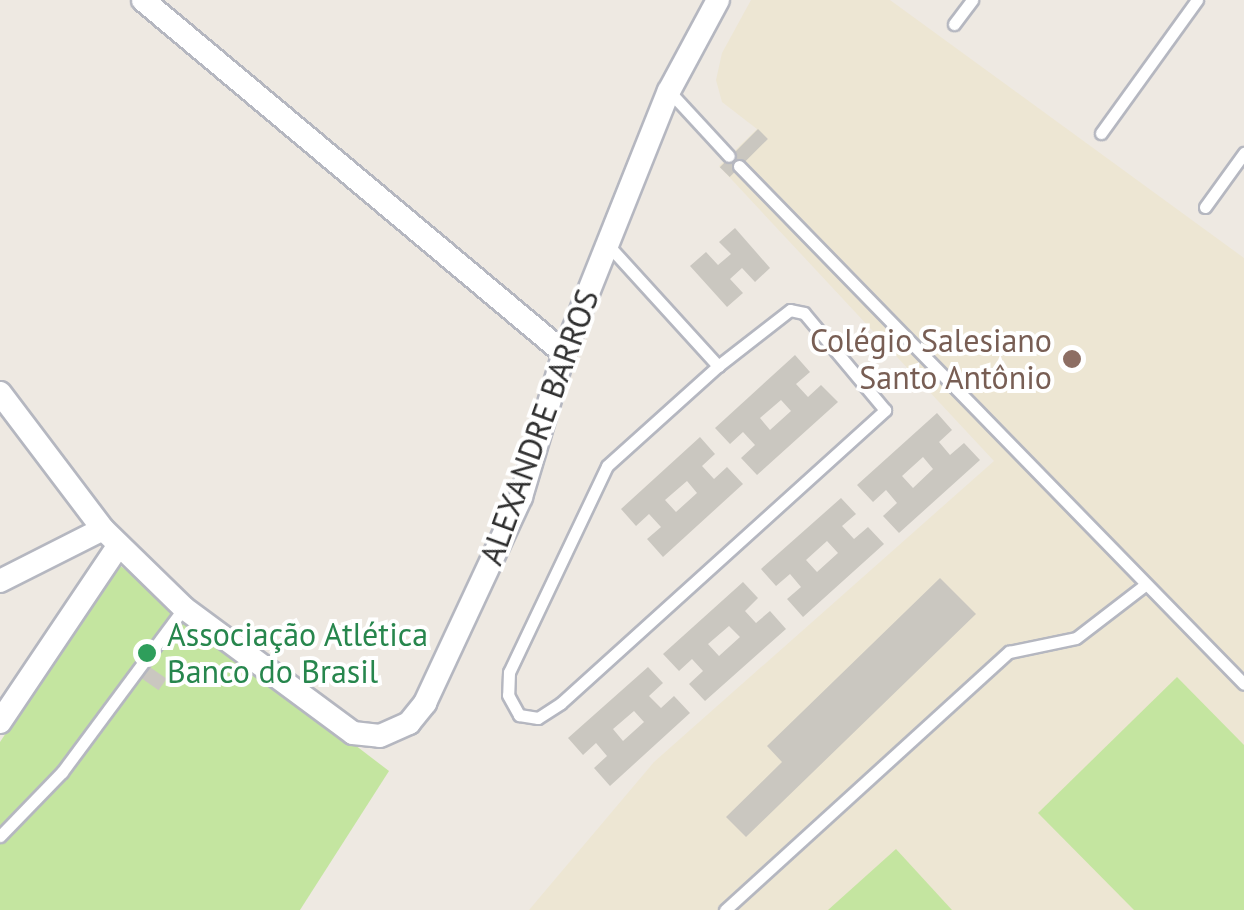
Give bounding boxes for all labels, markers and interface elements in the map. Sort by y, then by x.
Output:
street label: ALEXANDRE BARROS [471,284,607,570]
place label: Colégio Salesiano Santo Antônio [810,322,1052,397]
marker: Colégio Salesiano Santo Antônio [1061,348,1083,370]
place label: Associação Atlética Banco do Brasil [167,616,429,691]
marker: Associação Atlética Banco do Brasil [136,642,158,664]

